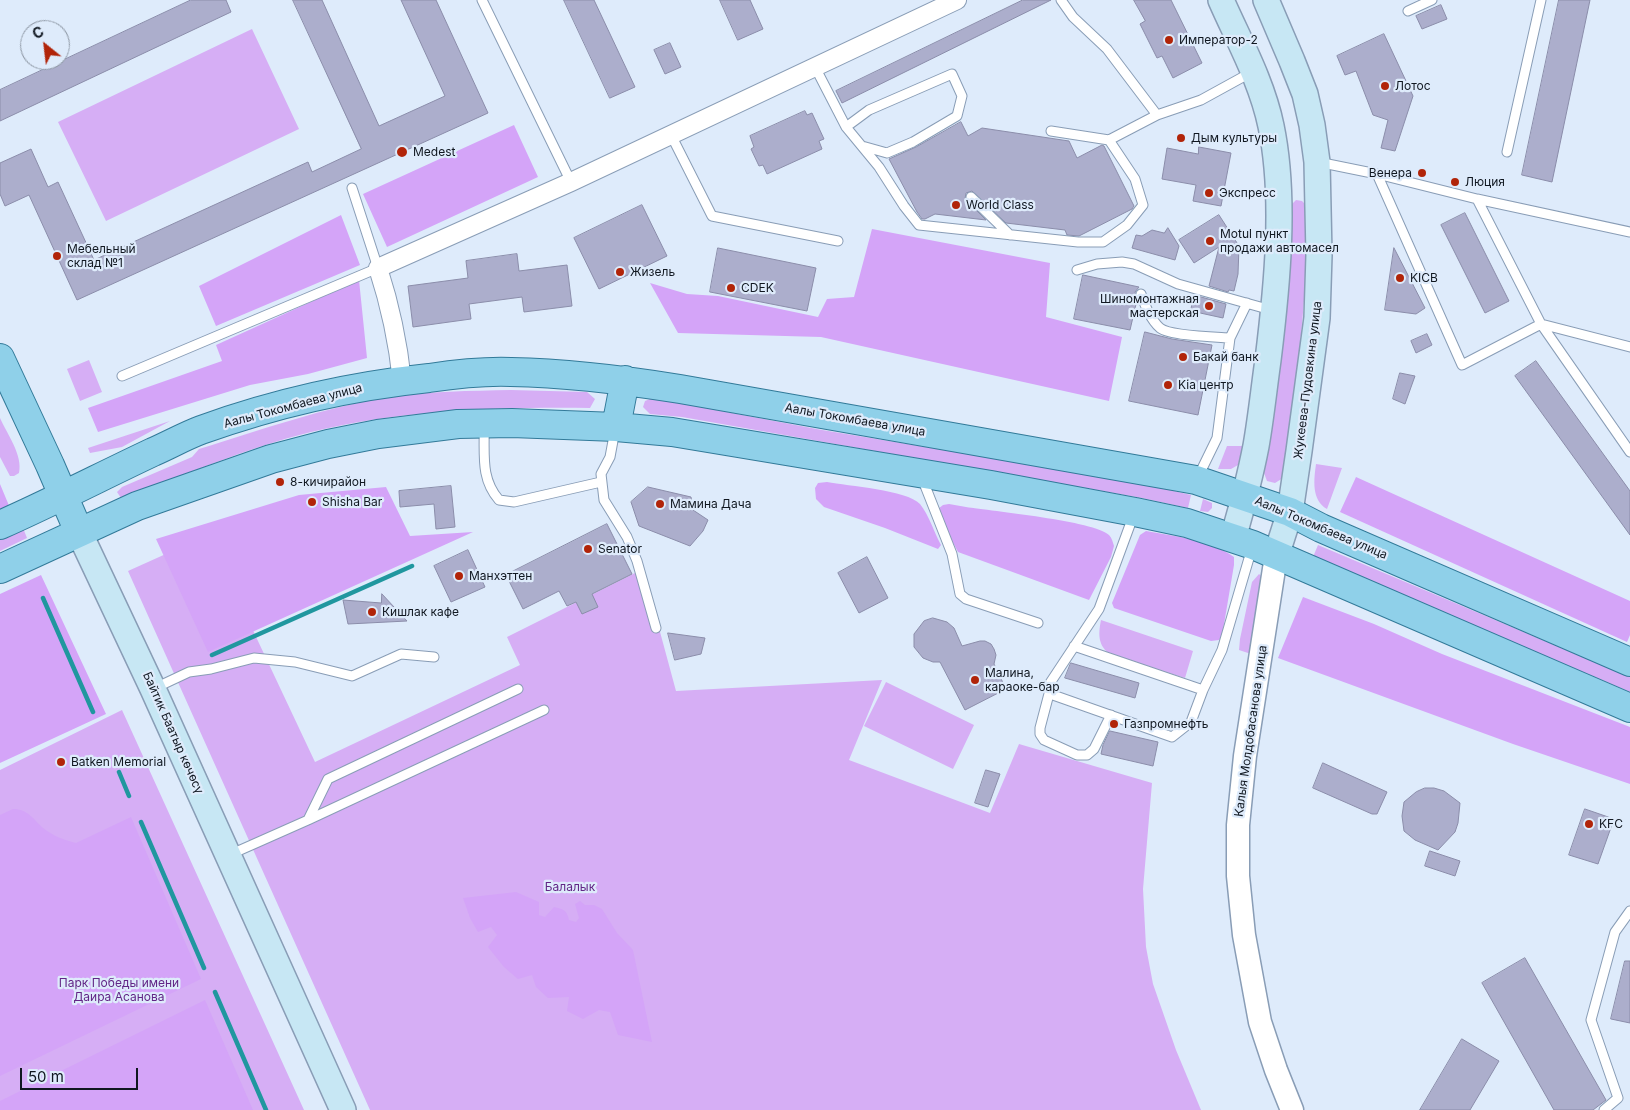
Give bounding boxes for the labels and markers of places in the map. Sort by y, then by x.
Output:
place label: Император-2 [1179,33,1258,47]
marker: Император-2 [1163,34,1175,46]
place label: Лотос [1395,79,1431,93]
marker: Лотос [1379,80,1391,92]
place label: Дым культуры [1191,131,1277,145]
marker: Дым культуры [1175,132,1187,144]
marker: Medest [395,145,409,159]
place label: Medest [413,145,455,159]
place label: Венера [1369,166,1412,180]
marker: Венера [1416,167,1428,179]
place label: Люция [1465,175,1505,189]
marker: Люция [1449,176,1461,188]
place label: Экспресс [1219,186,1276,200]
marker: Экспресс [1203,187,1215,199]
place label: World Class [966,198,1034,212]
marker: World Class [950,199,962,211]
place label: Motul пункт продажи автомасел [1220,227,1339,255]
marker: Motul пункт продажи автомасел [1204,235,1216,247]
place label: Мебельный склад №1 [67,242,136,270]
marker: Мебельный склад №1 [51,250,63,262]
place label: Жизель [630,265,675,279]
marker: Жизель [614,266,626,278]
place label: KICB [1410,271,1438,285]
marker: KICB [1394,272,1406,284]
place label: CDEK [741,281,774,295]
marker: CDEK [725,282,737,294]
place label: Шиномонтажная мастерская [1100,292,1199,320]
marker: Шиномонтажная мастерская [1203,300,1215,312]
place label: Бакай банк [1193,350,1259,364]
marker: Бакай банк [1177,351,1189,363]
place label: Kia центр [1178,378,1234,392]
marker: Kia центр [1162,379,1174,391]
place label: 8-кичирайон [290,475,366,489]
marker: 8-кичирайон [274,476,286,488]
place label: Shisha Bar [322,495,382,509]
marker: Shisha Bar [306,496,318,508]
place label: Мамина Дача [670,497,751,511]
marker: Мамина Дача [654,498,666,510]
place label: Senator [598,542,642,556]
marker: Senator [582,543,594,555]
place label: Манхэттен [469,569,532,583]
marker: Манхэттен [453,570,465,582]
place label: Кишлак кафе [382,605,459,619]
marker: Кишлак кафе [366,606,378,618]
place label: Малина, караоке-бар [985,666,1060,694]
marker: Малина, караоке-бар [969,674,981,686]
place label: Газпромнефть [1124,717,1208,731]
marker: Газпромнефть [1108,718,1120,730]
place label: Batken Memorial [71,755,166,769]
marker: Batken Memorial [55,756,67,768]
place label: KFC [1599,817,1623,831]
marker: KFC [1583,818,1595,830]

